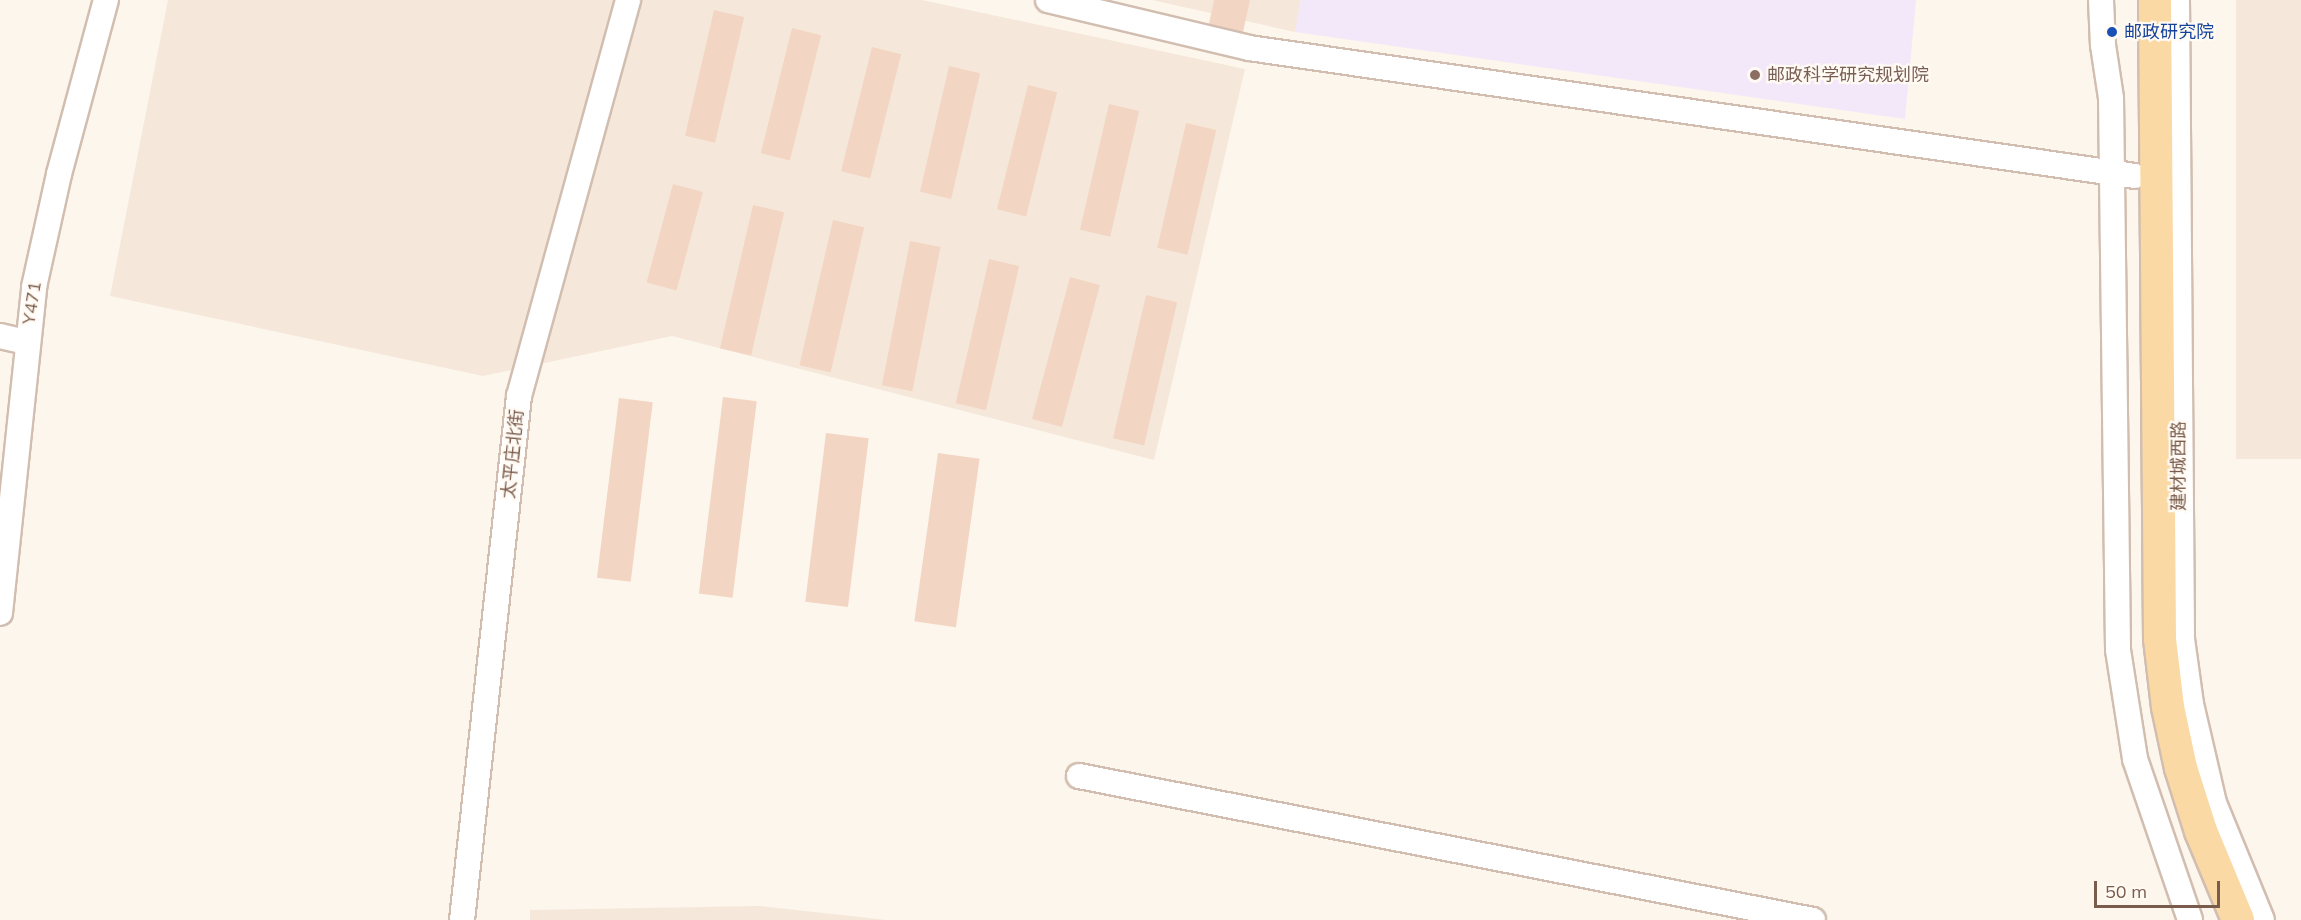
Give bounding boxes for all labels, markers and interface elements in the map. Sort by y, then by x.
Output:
place label: 邮政研究院 [2124,21,2214,43]
marker: 邮政研究院 [2105,25,2119,39]
place label: 邮政科学研究规划院 [1767,64,1929,86]
marker: 邮政科学研究规划院 [1748,68,1762,82]
street label: Y471 [18,280,46,326]
street label: 太平庄北街 [498,408,528,500]
street label: 建材城西路 [2168,421,2190,511]
scale bar [2097,869,2223,907]
text: 50 m [2105,880,2147,903]

